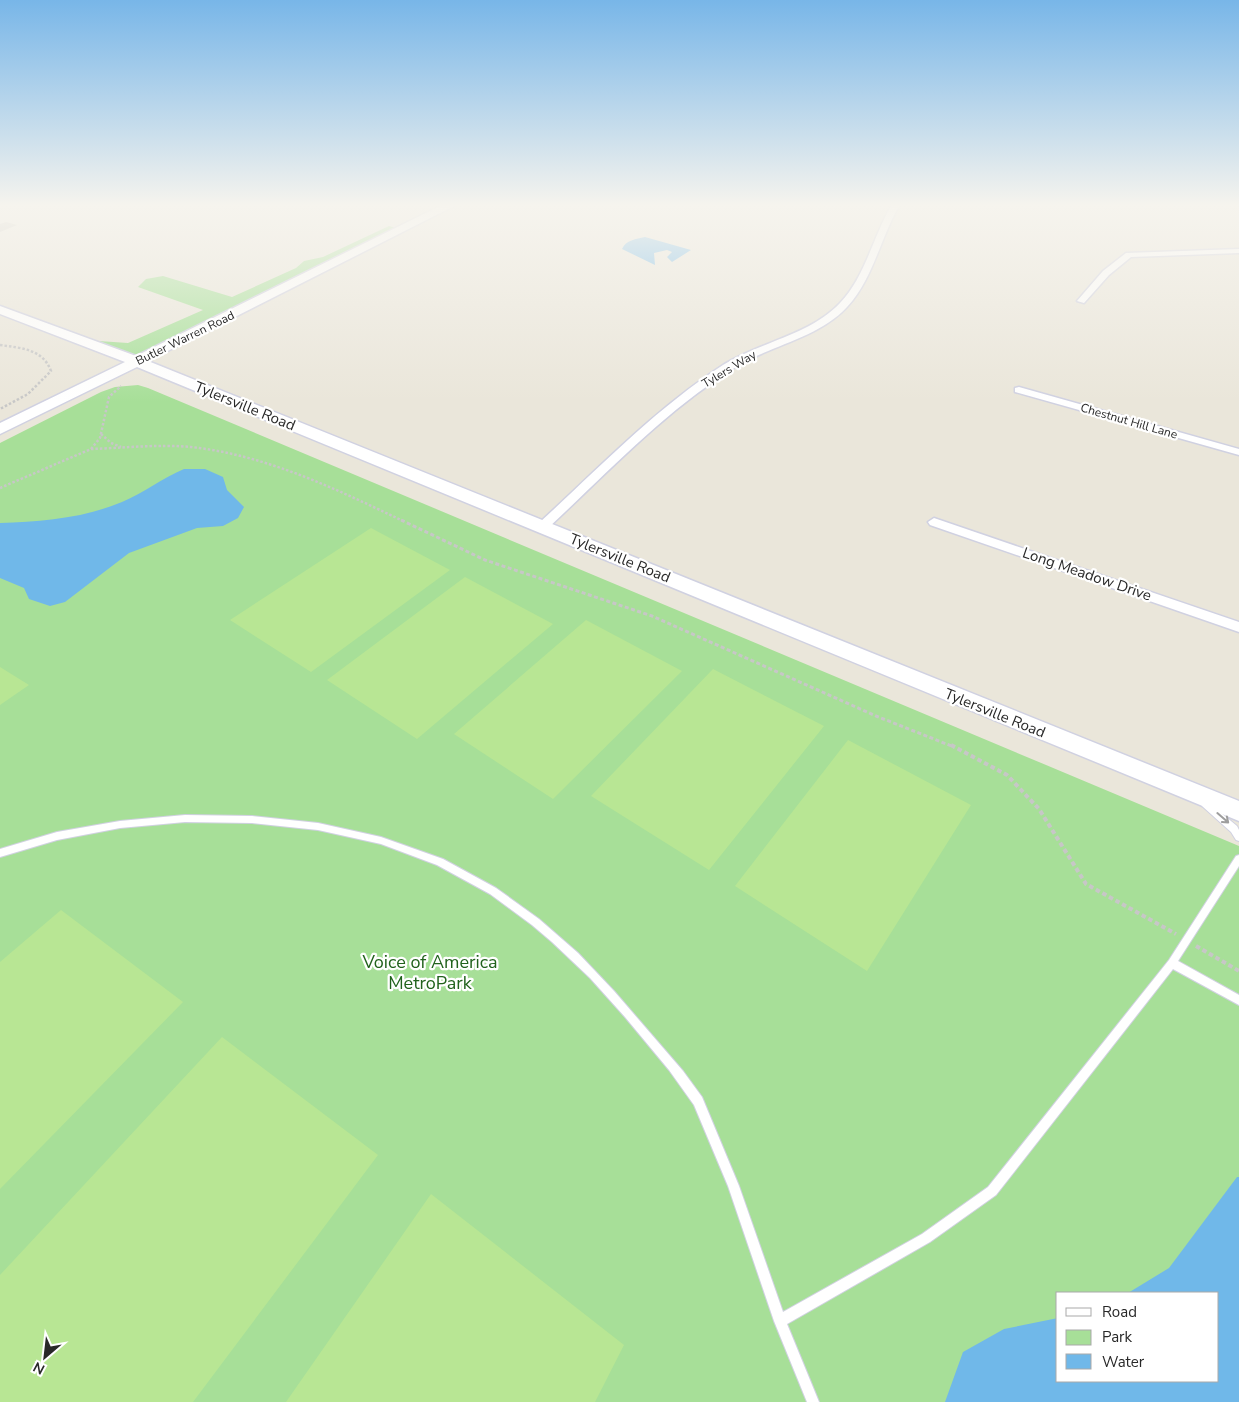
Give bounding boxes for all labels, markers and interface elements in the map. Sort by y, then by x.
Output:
street label: Butler Warren Road [133,307,237,369]
street label: Tylers Way [699,346,760,391]
street label: Tylersville Road [192,377,298,435]
street label: Chestnut Hill Lane [1079,400,1179,442]
street label: Tylersville Road [567,529,673,587]
street label: Long Meadow Drive [1020,543,1154,605]
street label: Tylersville Road [942,684,1048,742]
one-way arrow [1216,813,1229,824]
park label: Voice of America MetroPark [362,950,497,995]
legend [1056,1292,1219,1382]
text: Road [1102,1302,1137,1322]
text: Park [1102,1327,1132,1347]
north arrow [20,1332,70,1382]
text: Water [1102,1352,1145,1372]
text: N [30,1357,48,1379]

